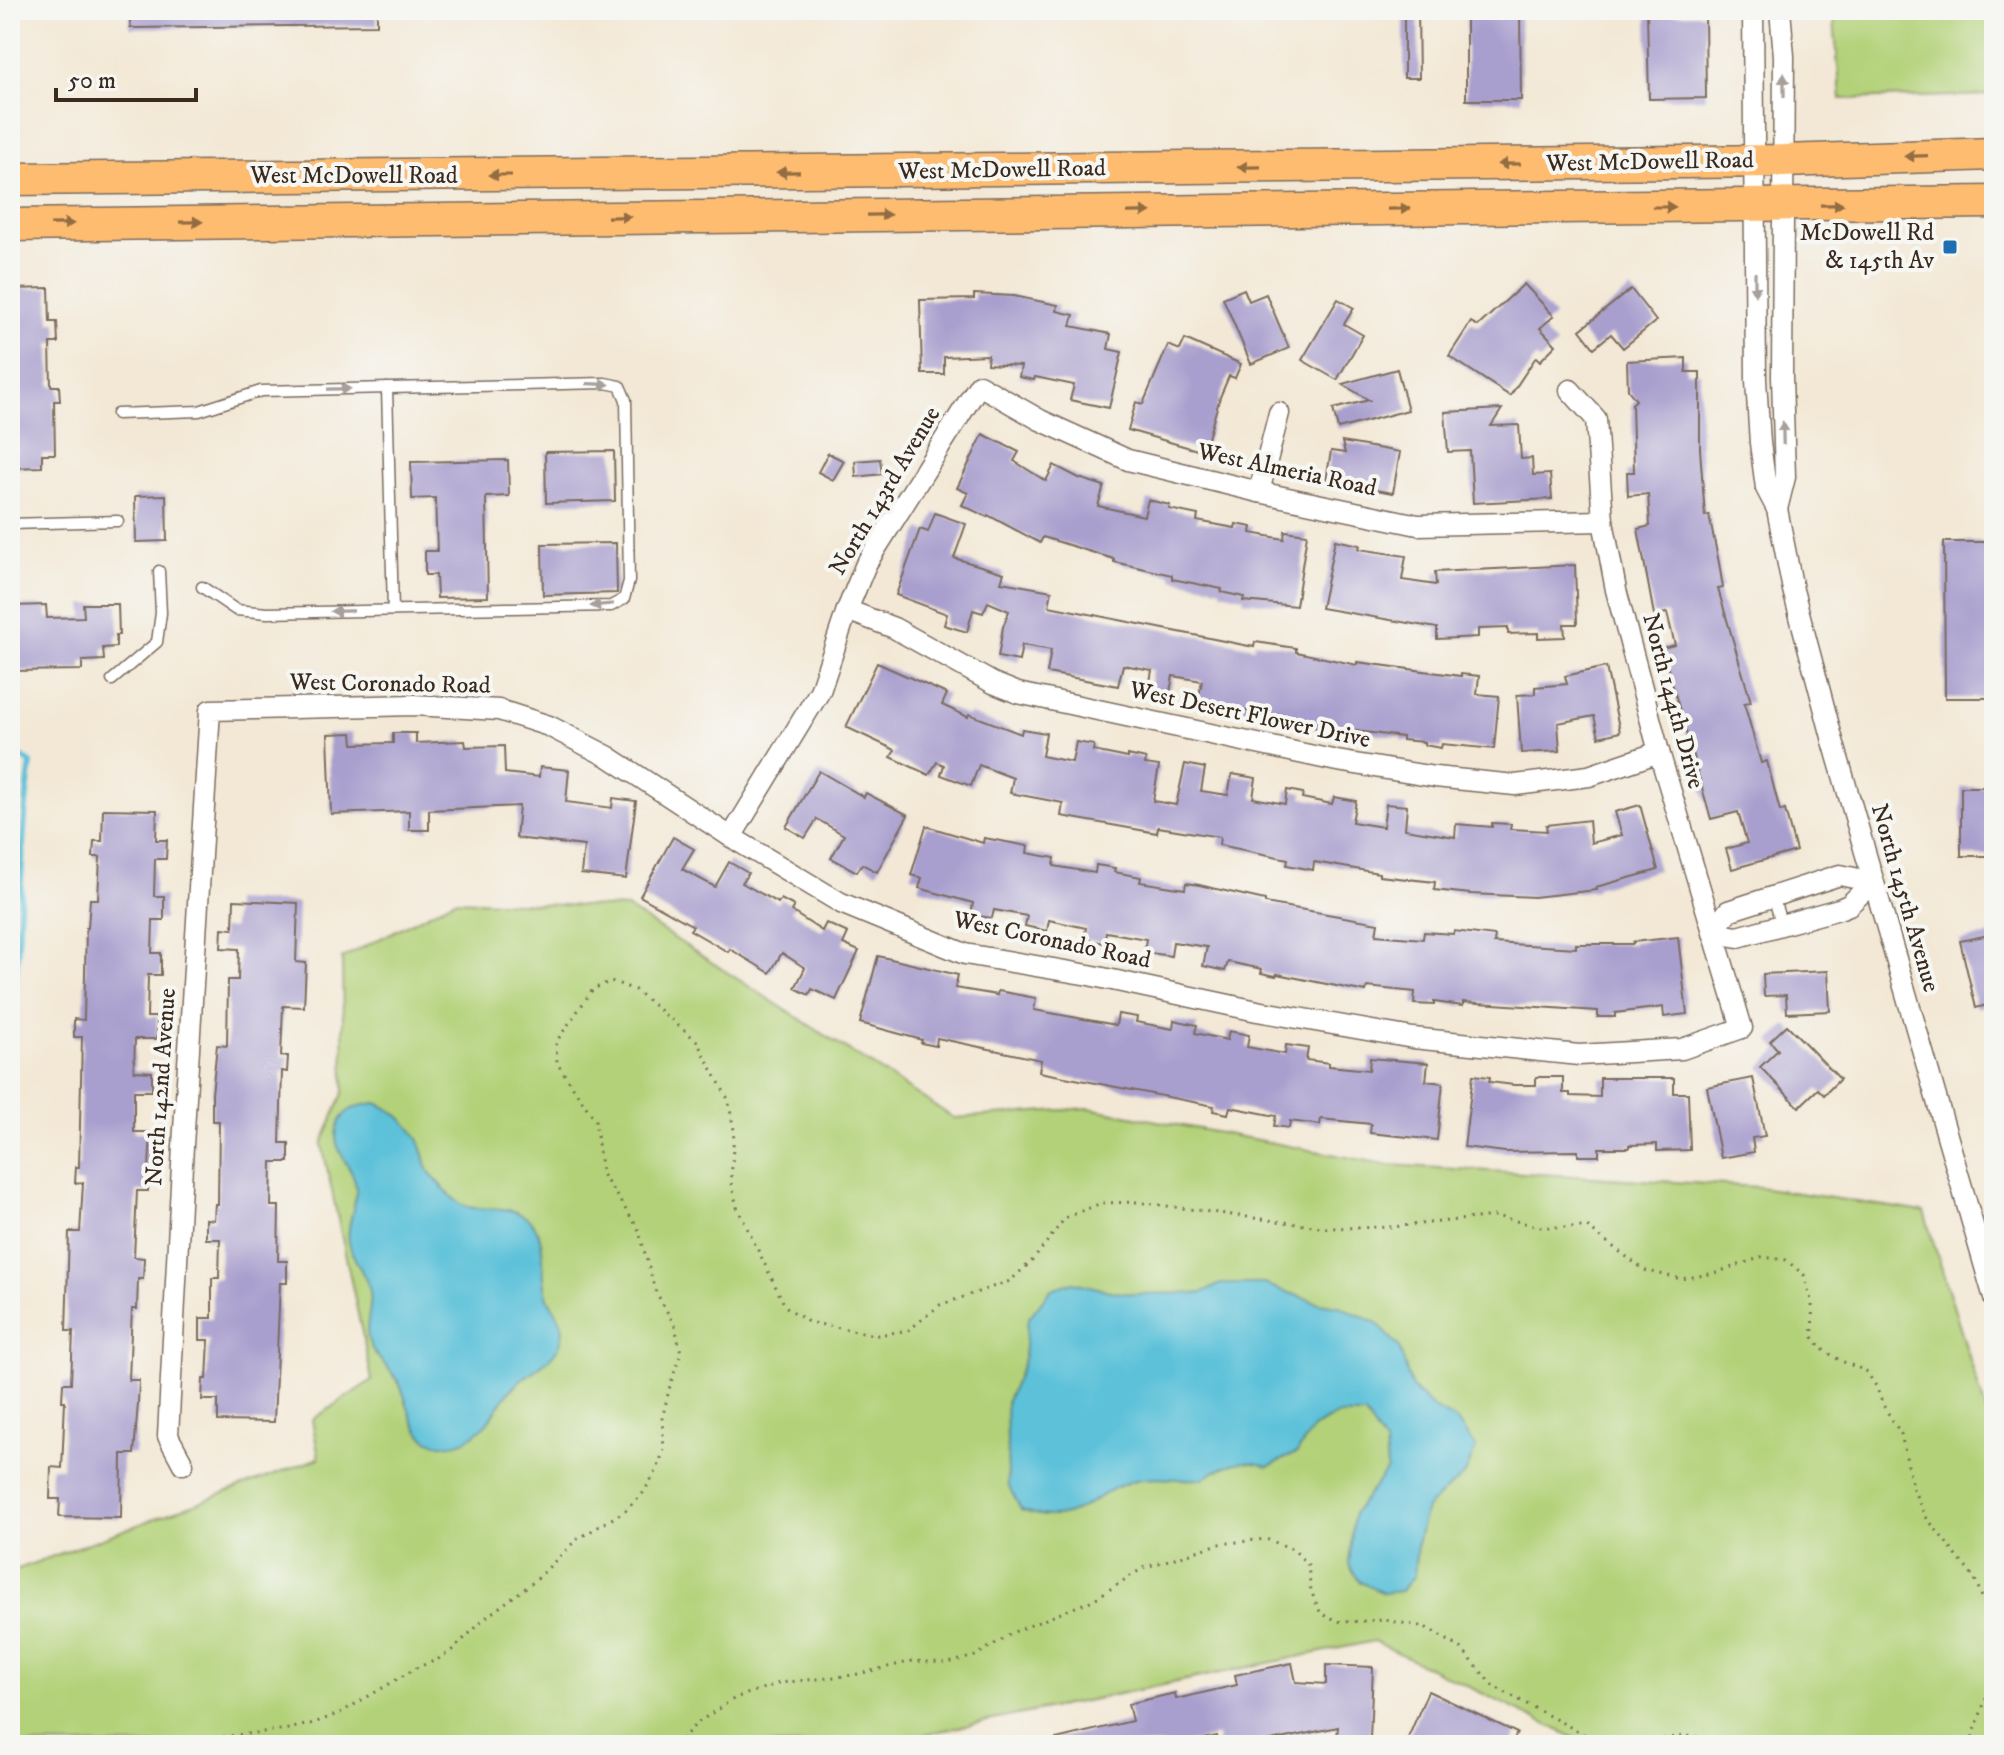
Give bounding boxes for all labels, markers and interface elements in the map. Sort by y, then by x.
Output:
scale bar [56,52,196,102]
text: 50 m [68,66,116,96]
one-way arrow [1778,72,1790,97]
street label: West McDowell Road [1545,145,1754,179]
one-way arrow [1903,150,1928,163]
street label: West McDowell Road [897,153,1106,187]
one-way arrow [1496,158,1521,170]
street label: West McDowell Road [249,161,458,191]
one-way arrow [1236,161,1261,173]
one-way arrow [775,166,800,179]
one-way arrow [487,169,512,182]
one-way arrow [1820,199,1845,211]
one-way arrow [1652,201,1677,213]
one-way arrow [1387,203,1412,216]
one-way arrow [1127,206,1152,218]
one-way arrow [867,209,892,221]
one-way arrow [607,211,632,224]
one-way arrow [179,216,204,228]
one-way arrow [50,218,75,230]
place label: McDowell Rd & 145th Av [1800,218,1934,276]
marker: McDowell Rd & 145th Av [1941,238,1959,256]
one-way arrow [1749,272,1761,297]
one-way arrow [586,378,612,391]
one-way arrow [327,383,352,396]
street label: North 143rd Avenue [823,401,947,581]
one-way arrow [1777,419,1789,445]
street label: West Almeria Road [1194,436,1379,504]
one-way arrow [589,599,614,612]
one-way arrow [329,605,355,617]
street label: North 144th Drive [1635,610,1711,792]
street label: West Coronado Road [288,667,491,701]
street label: West Desert Flower Drive [1126,675,1373,755]
street label: North 145th Avenue [1864,801,1946,996]
street label: West Coronado Road [950,904,1153,976]
street label: North 142nd Avenue [139,987,183,1187]

